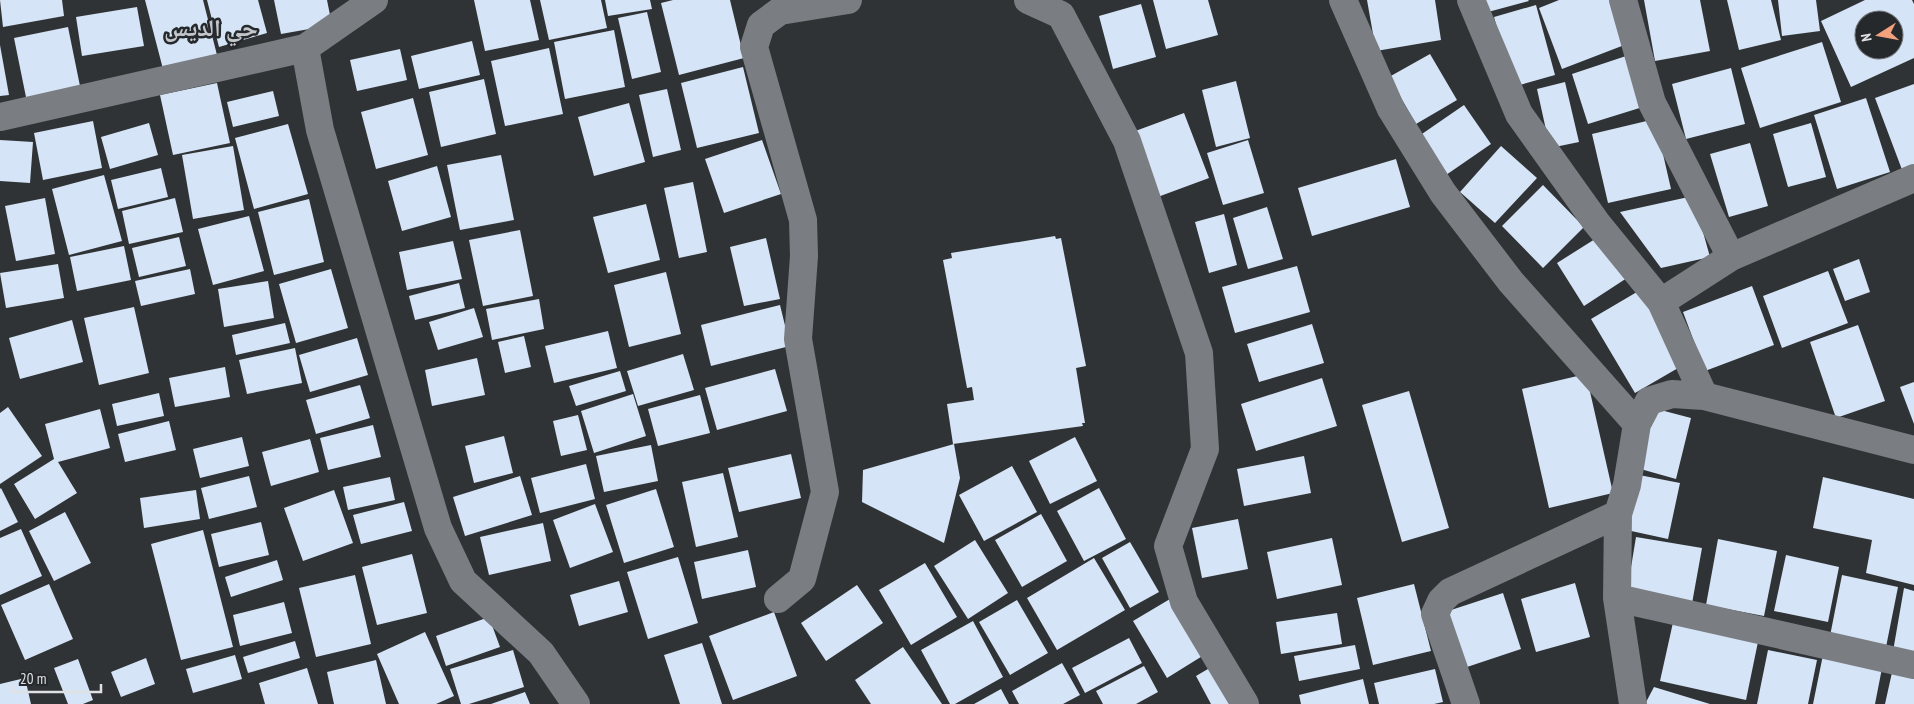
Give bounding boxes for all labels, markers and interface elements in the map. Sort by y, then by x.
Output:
north arrow [1854,10,1904,60]
district label: حي الديس [164,12,258,47]
text: N [1857,32,1876,43]
scale bar [12,662,101,694]
text: 20 m [20,669,46,688]

